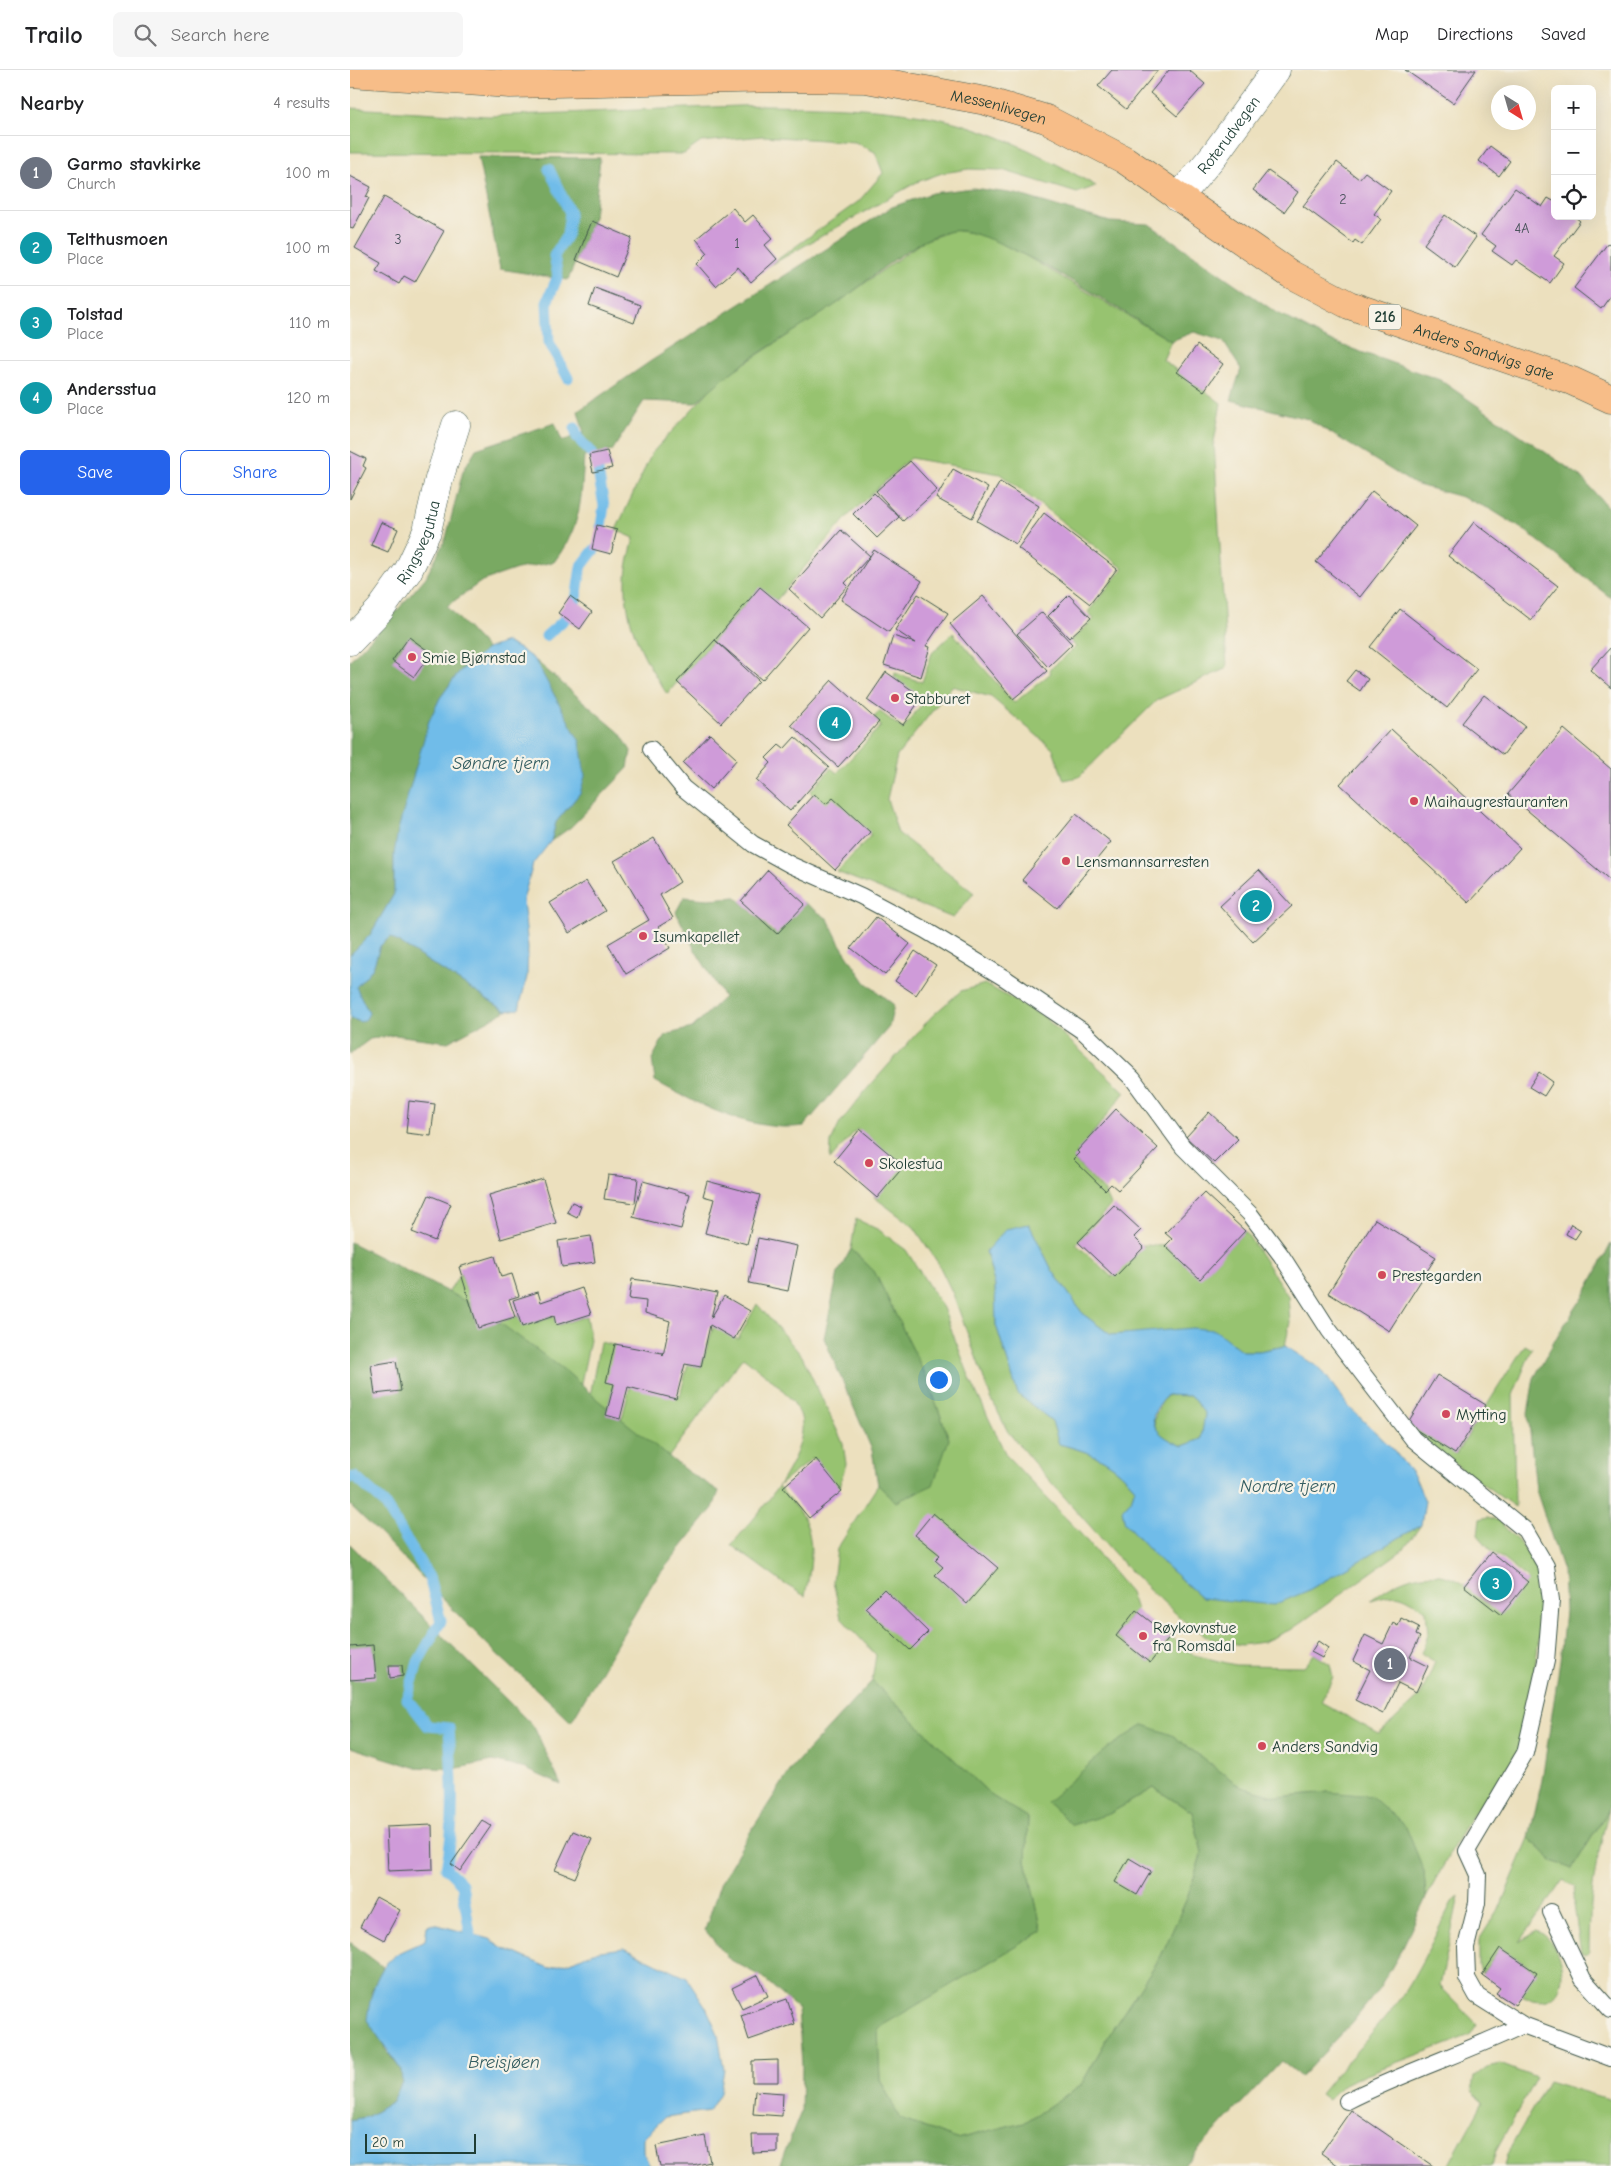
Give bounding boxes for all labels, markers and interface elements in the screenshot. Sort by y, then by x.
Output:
search box [113,12,463,57]
text: Trailo [25,21,83,49]
icon: search [131,21,159,49]
text: Search here [171,24,270,46]
text: Map [1375,24,1409,45]
text: Directions [1437,24,1513,45]
text: Saved [1541,24,1586,45]
north arrow [1491,85,1536,130]
map controls [1551,85,1596,220]
button: + [1551,85,1596,130]
street label: Messenlivegen [949,87,1048,129]
text: Nearby [20,91,84,115]
street label: Roterudvegen [1194,93,1264,178]
text: 4 results [273,94,330,112]
button: − [1551,130,1596,175]
text: Garmo stavkirke [67,153,201,175]
text: 1 [33,164,39,182]
text: 100 m [286,164,330,182]
text: Church [67,175,116,193]
button: locate [1551,175,1596,220]
house number: 2 [1339,191,1347,208]
house number: 4A [1515,220,1529,237]
text: Telthusmoen [67,228,168,250]
house number: 3 [394,231,402,248]
house number: 1 [734,235,740,252]
text: 2 [32,239,40,257]
text: 100 m [286,239,330,257]
text: Place [67,250,103,268]
text: Tolstad [67,303,123,325]
road number: 216 [1369,304,1401,330]
text: 3 [32,314,40,332]
text: 110 m [289,314,330,332]
street label: Anders Sandvigs gate [1411,320,1556,384]
text: Place [67,325,103,343]
text: Andersstua [67,378,157,400]
text: 4 [32,389,40,407]
text: 120 m [287,389,330,407]
text: Place [67,400,103,418]
button: Save [20,450,170,495]
button: Share [180,450,330,495]
street label: Ringsvegutua [393,499,444,588]
place label: Smie Bjørnstad [422,649,526,667]
marker: Smie Bjørnstad [406,651,418,663]
place label: Stabburet [905,690,971,708]
marker: Stabburet [889,692,901,704]
pin: 4 [819,704,851,742]
water label: Søndre tjern [452,753,550,774]
place label: Maihaugrestauranten [1424,793,1568,811]
marker: Maihaugrestauranten [1408,795,1420,807]
place label: Lensmannsarresten [1076,853,1209,871]
marker: Lensmannsarresten [1060,855,1072,867]
pin: 2 [1240,887,1272,925]
place label: Isumkapellet [653,928,740,946]
marker: Isumkapellet [637,930,649,942]
place label: Skolestua [879,1155,943,1173]
marker: Skolestua [863,1157,875,1169]
place label: Prestegarden [1392,1267,1482,1285]
marker: Prestegarden [1376,1269,1388,1281]
your location [926,1367,952,1393]
place label: Mytting [1456,1406,1507,1424]
marker: Mytting [1440,1408,1452,1420]
water label: Nordre tjern [1240,1476,1336,1497]
pin: 3 [1480,1565,1512,1603]
place label: Røykovnstue fra Romsdal [1152,1619,1237,1655]
marker: Røykovnstue fra Romsdal [1137,1630,1149,1642]
pin: 1 [1374,1645,1406,1683]
place label: Anders Sandvig [1272,1738,1378,1756]
marker: Anders Sandvig [1256,1740,1268,1752]
water label: Breisjøen [468,2052,540,2073]
scale bar [365,2131,476,2154]
text: 20 m [372,2134,404,2151]

